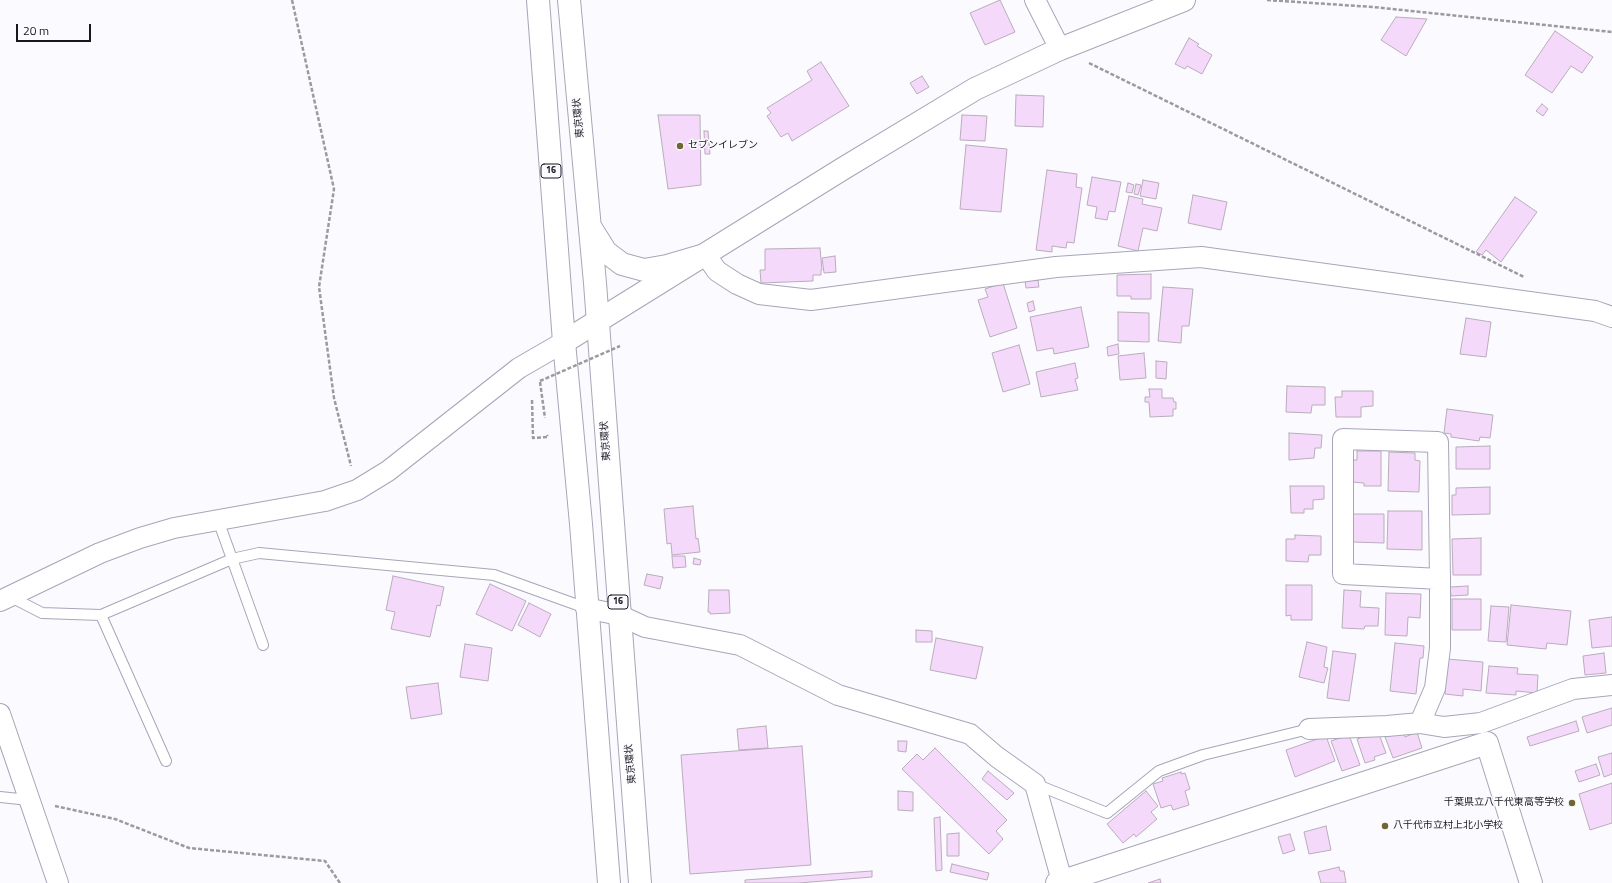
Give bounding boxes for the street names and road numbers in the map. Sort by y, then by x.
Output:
street label: 東京環状 [571,98,587,138]
road number: 16 [541,164,561,178]
street label: 東京環状 [599,421,613,461]
road number: 16 [608,595,628,609]
street label: 東京環状 [623,744,639,784]

